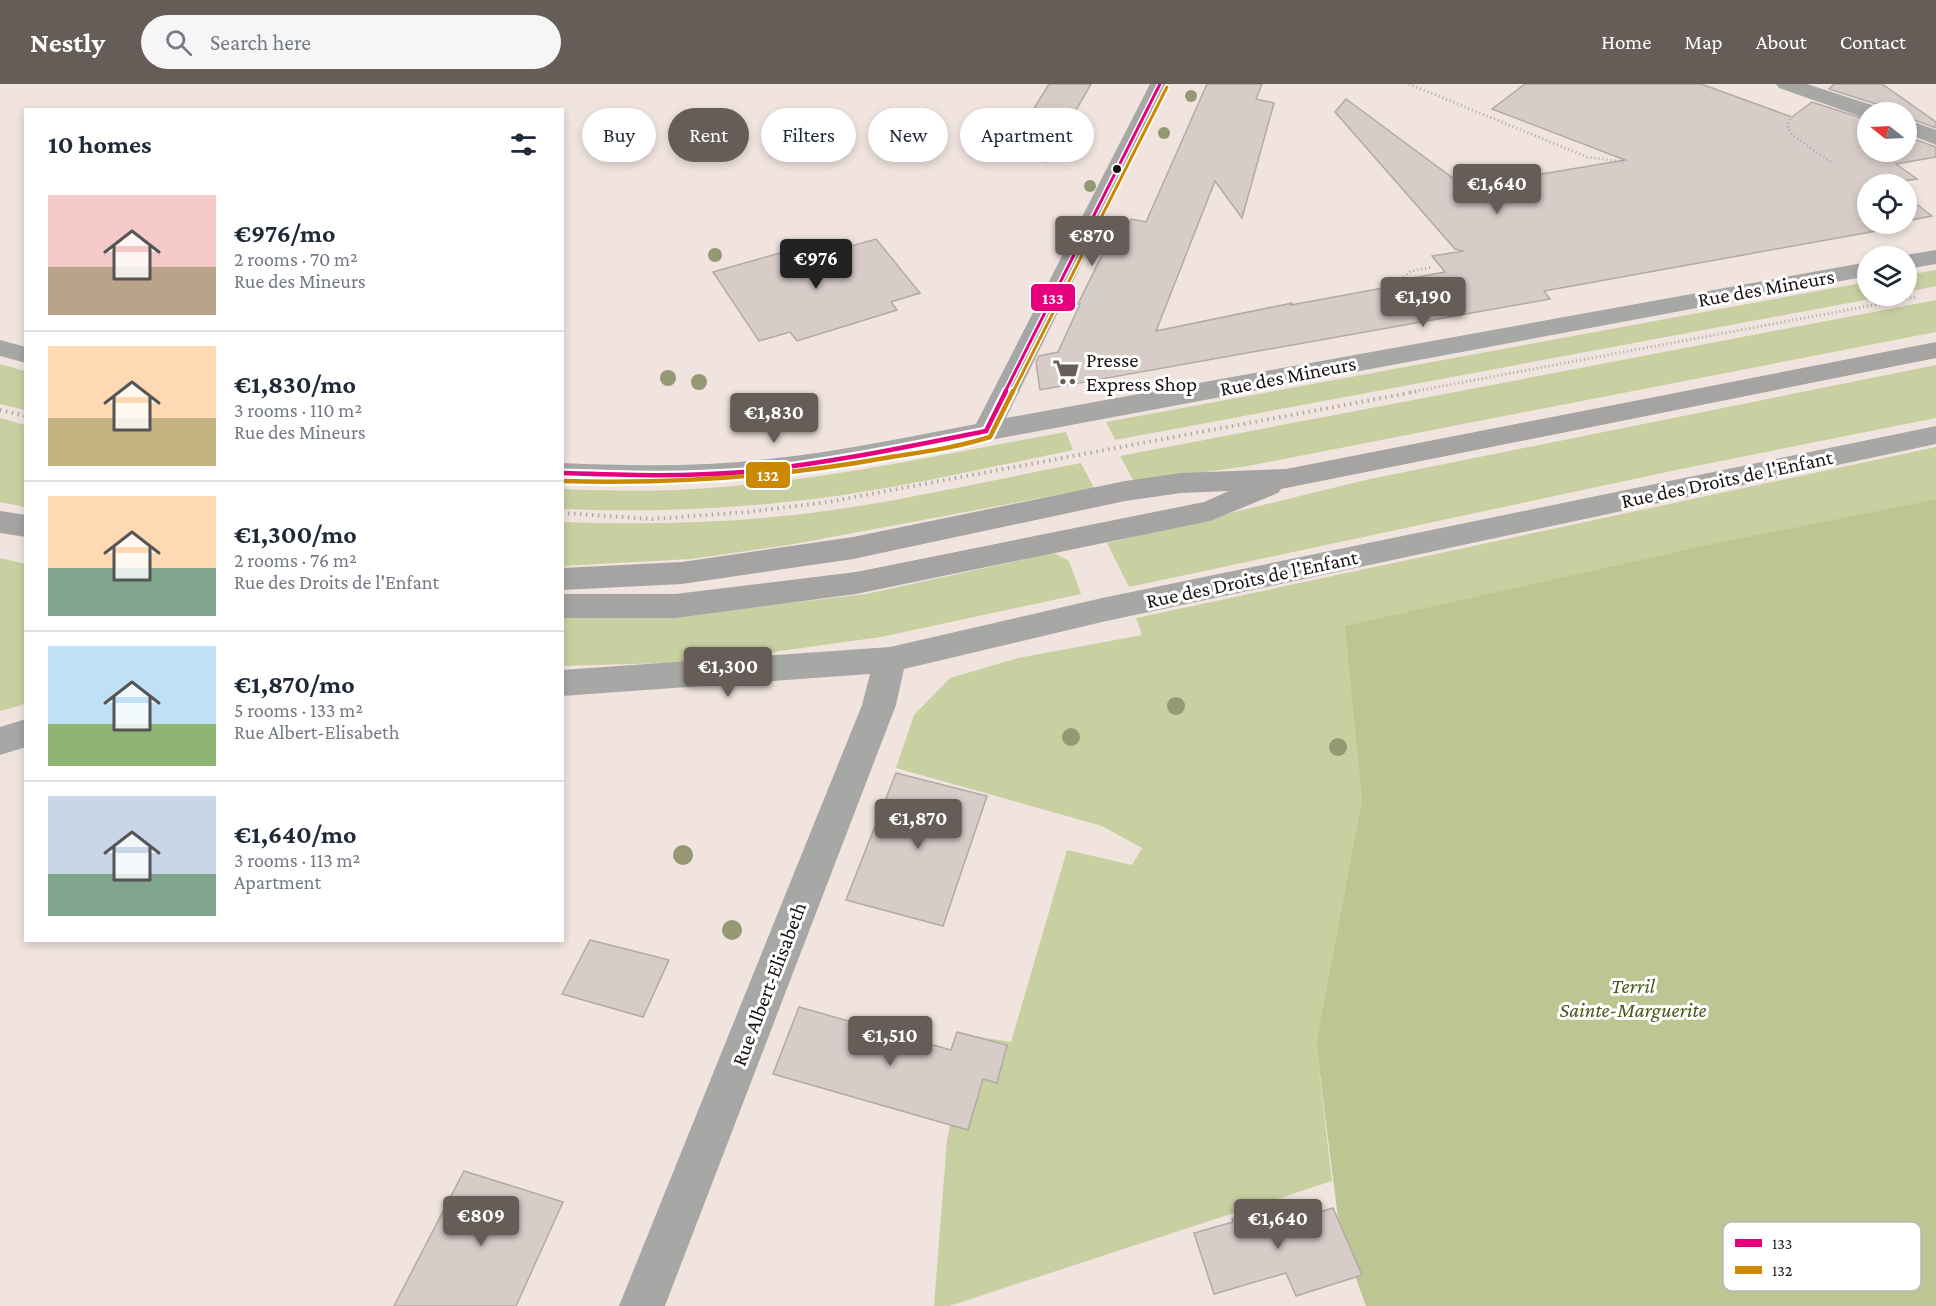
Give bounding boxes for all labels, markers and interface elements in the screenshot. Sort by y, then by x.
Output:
search box [141,15,561,69]
icon: search [162,26,195,59]
text: Nestly [30,27,105,58]
text: Search here [210,30,311,55]
text: Home [1601,30,1651,54]
text: Map [1684,30,1723,54]
text: About [1756,30,1807,54]
text: Contact [1840,30,1906,54]
north arrow [1857,102,1917,162]
map controls [1857,102,1917,306]
chip: Buy [582,108,656,162]
chip: Rent [668,108,749,162]
chip: Filters [761,108,856,162]
chip: New [868,108,948,162]
chip: Apartment [960,108,1094,162]
icon: filters [507,128,540,161]
text: 10 homes [48,130,152,159]
unlabelled marker [1111,163,1123,175]
pin: €1,640 [1448,164,1546,215]
text: €1,640 [1467,172,1527,194]
button: locate [1857,174,1917,234]
pin: €870 [1056,216,1128,267]
icon: home [96,219,168,291]
text: €976/mo [234,219,336,248]
text: €870 [1069,224,1115,246]
pin: €976 [780,239,852,290]
button: layers [1857,246,1917,306]
text: €976 [794,247,838,269]
text: 2 rooms · 70 m² [234,248,358,270]
street label: Rue des Mineurs [1696,264,1836,312]
text: Rue des Mineurs [234,270,366,292]
pin: €1,190 [1374,277,1472,328]
line badge: 133 [1030,283,1076,312]
text: €1,190 [1395,285,1451,307]
text: 133 [1042,290,1064,307]
place label: Presse Express Shop [1086,348,1197,396]
street label: Rue des Mineurs [1218,351,1358,401]
supermarket icon: Presse Express Shop [1051,357,1081,387]
icon: home [96,370,168,442]
text: €1,830/mo [234,370,356,399]
pin: €1,830 [725,393,823,444]
text: 3 rooms · 110 m² [234,399,362,421]
text: €1,830 [744,401,804,423]
text: Rue des Mineurs [234,421,366,443]
street label: Rue des Droits de l'Enfant [1619,445,1836,513]
line badge: 132 [745,461,791,489]
text: 132 [757,467,779,484]
icon: home [96,520,168,592]
text: €1,300/mo [234,520,357,549]
street label: Rue des Droits de l'Enfant [1144,545,1361,613]
text: 2 rooms · 76 m² [234,549,357,571]
text: Rue des Droits de l'Enfant [234,571,439,593]
pin: €1,300 [679,647,777,698]
text: €1,300 [698,655,758,677]
icon: home [96,670,168,742]
text: €1,870/mo [234,670,355,699]
text: 5 rooms · 133 m² [234,699,363,721]
text: Rue Albert-Elisabeth [234,721,399,743]
pin: €1,870 [869,799,967,850]
text: €1,870 [889,807,947,829]
icon: home [96,820,168,892]
text: €1,640/mo [234,820,356,849]
text: 3 rooms · 113 m² [234,849,360,871]
text: Apartment [234,871,321,893]
street label: Rue Albert-Elisabeth [727,899,811,1069]
park label: Terril Sainte-Marguerite [1559,974,1707,1022]
pin: €1,510 [841,1016,939,1067]
text: €1,510 [862,1024,918,1046]
pin: €809 [445,1196,517,1247]
pin: €1,640 [1229,1199,1327,1250]
text: €809 [457,1204,505,1226]
text: €1,640 [1248,1207,1308,1229]
legend [1723,1222,1921,1291]
text: 133 [1772,1235,1792,1252]
text: 132 [1772,1262,1793,1279]

